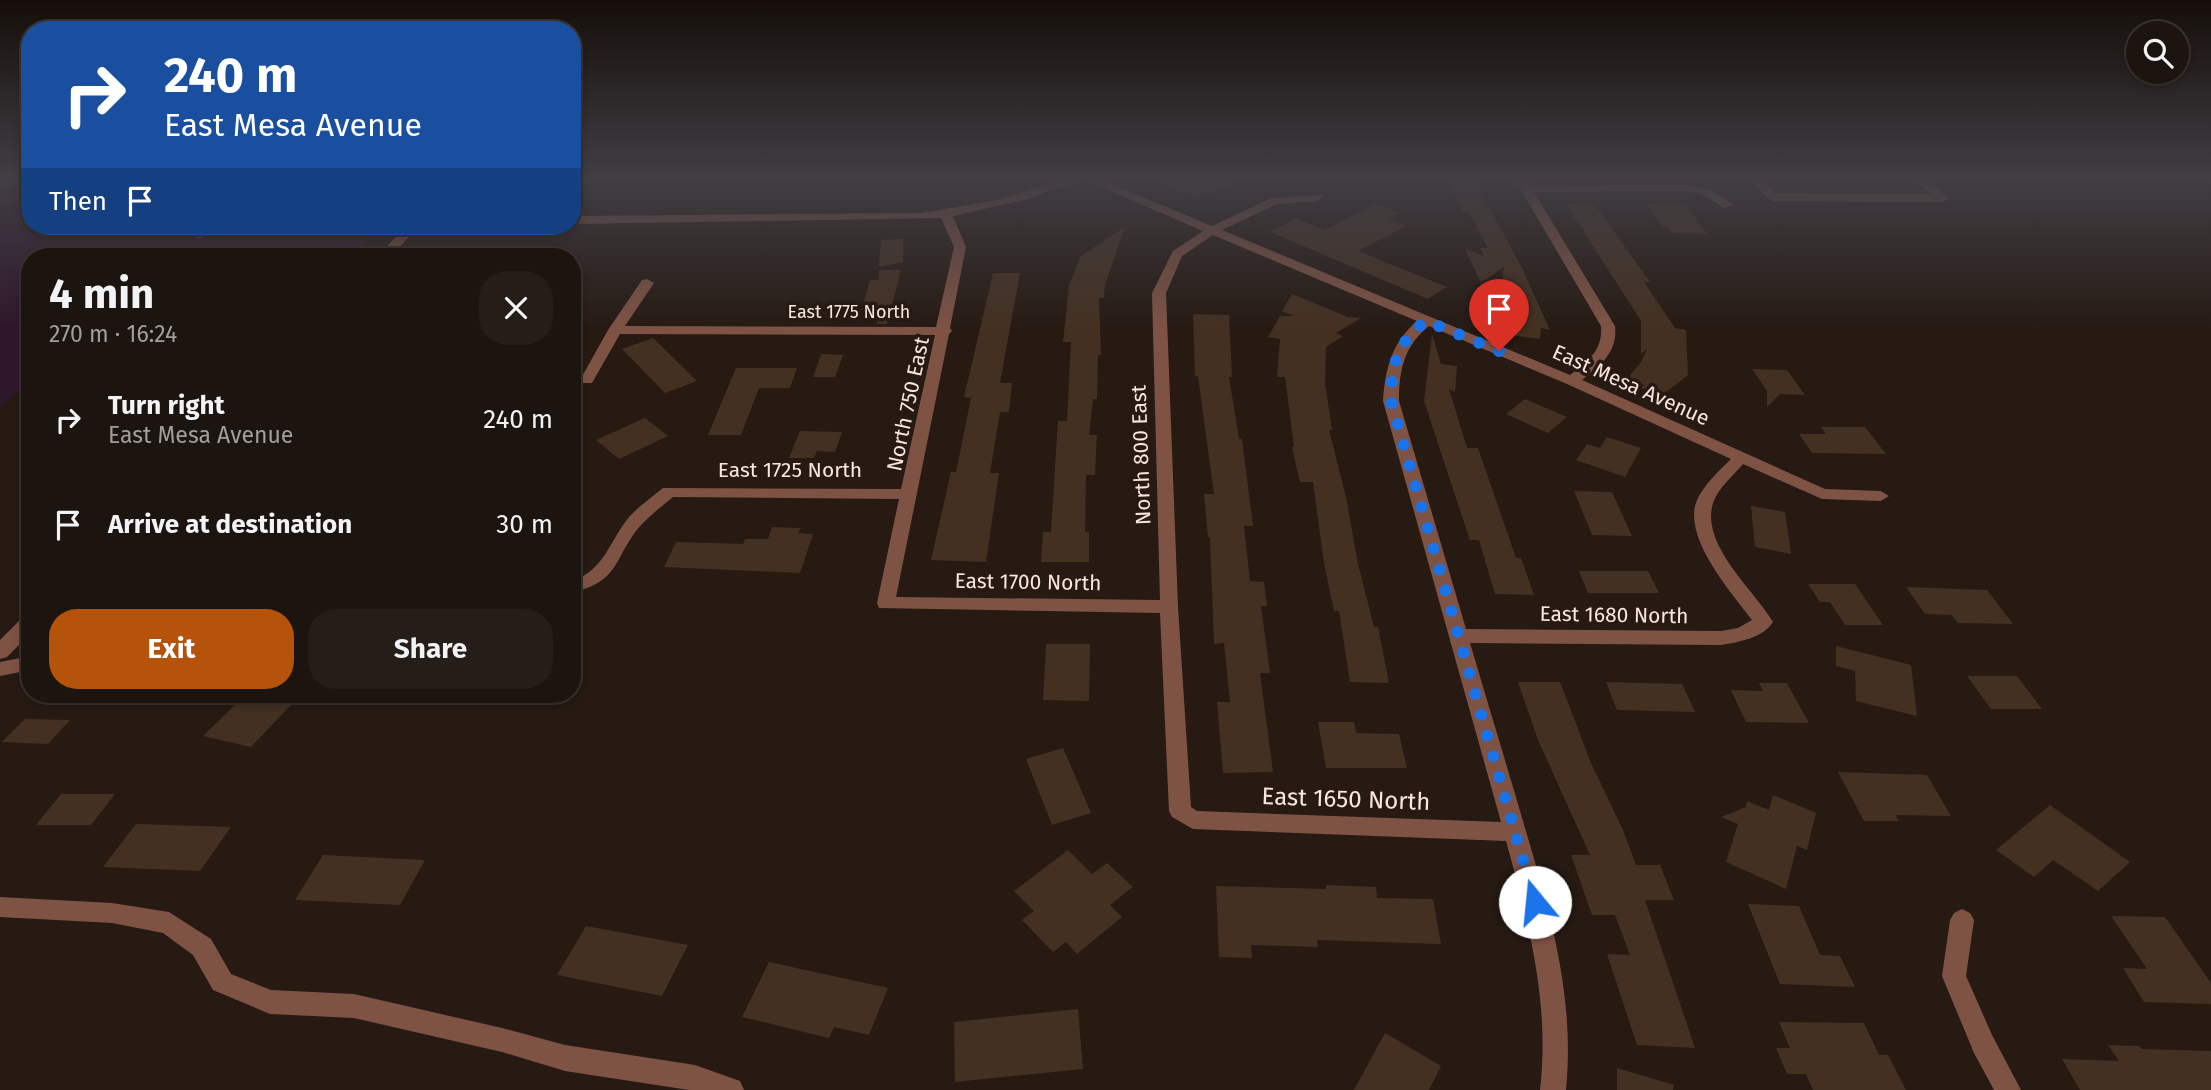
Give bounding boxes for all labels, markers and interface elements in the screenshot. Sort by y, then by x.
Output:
map controls [2126,21,2189,84]
button: search [2126,21,2189,84]
text: 240 m [164,46,297,105]
icon: right [49,49,140,140]
text: East Mesa Avenue [164,106,422,144]
icon: arrive [121,182,159,220]
text: Then [49,186,107,217]
text: 4 min [49,269,154,319]
button: close [479,271,553,345]
pin [1469,279,1529,351]
icon: arrive [1480,290,1518,328]
street label: East 1775 North [788,301,910,323]
text: 270 m · 16:24 [49,320,177,348]
street label: North 750 East [881,334,935,473]
street label: East Mesa Avenue [1548,339,1714,431]
street label: North 800 East [1126,384,1156,526]
text: Turn right [108,390,225,421]
icon: right [49,401,87,439]
text: 240 m [483,404,553,435]
text: East Mesa Avenue [108,421,293,449]
street label: East 1725 North [718,457,862,483]
icon: arrive [49,506,87,544]
text: Arrive at destination [108,509,352,540]
text: 30 m [496,509,553,540]
street label: East 1700 North [954,568,1102,596]
street label: East 1680 North [1539,601,1689,629]
button: Exit [49,609,294,689]
button: Share [308,609,553,689]
street label: East 1650 North [1261,782,1431,816]
position arrow [1498,865,1572,939]

